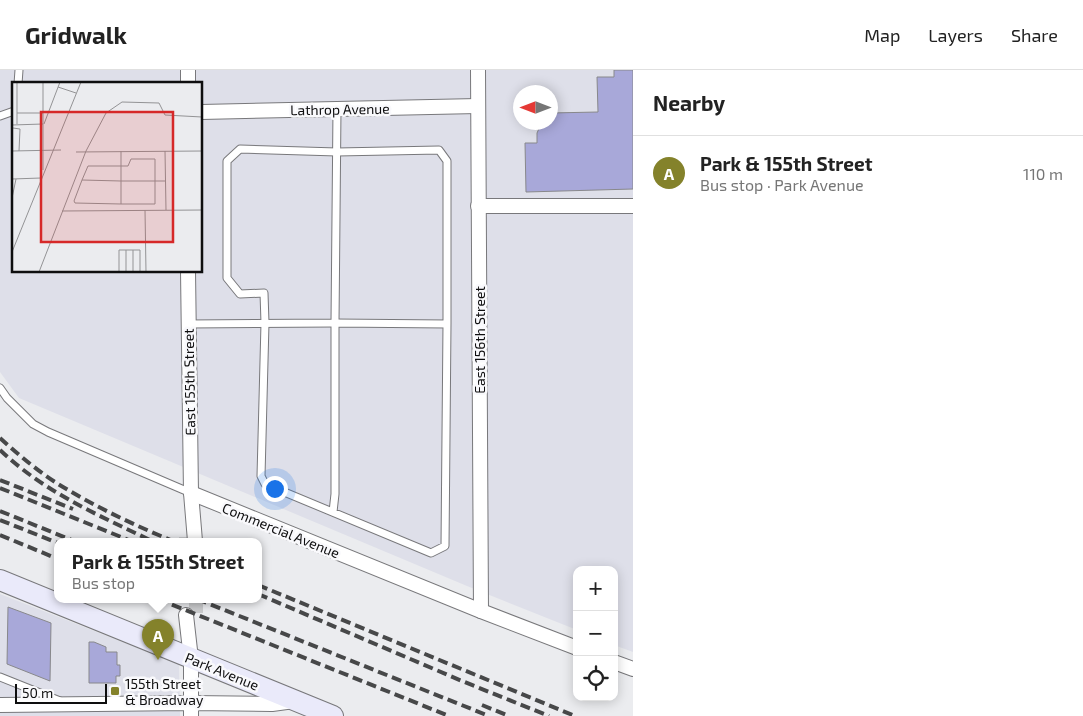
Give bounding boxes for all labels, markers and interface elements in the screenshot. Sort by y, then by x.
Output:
text: Gridwalk [25,20,127,49]
text: Map [864,24,900,46]
text: Layers [928,24,983,46]
text: Share [1011,24,1058,46]
inset map [12,82,202,272]
north arrow [513,85,558,130]
text: Nearby [653,90,725,115]
street label: Lathrop Avenue [290,100,390,118]
text: Park & 155th Street [700,152,872,175]
text: A [664,164,674,183]
text: 110 m [1023,164,1063,183]
text: Bus stop · Park Avenue [700,175,864,194]
street label: East 156th Street [471,286,488,394]
street label: East 155th Street [180,328,198,436]
your location [262,476,288,502]
street label: Commercial Avenue [220,499,342,561]
popup [54,538,262,603]
text: Park & 155th Street [72,550,244,573]
map controls [573,566,618,701]
button: + [573,566,618,611]
text: Bus stop [72,573,135,592]
button: − [573,611,618,656]
pin: A [142,619,174,660]
street label: Park Avenue [183,648,261,694]
button: locate [573,656,618,701]
place label: 155th Street & Broadway [125,675,204,708]
scale bar [15,681,108,704]
text: 50 m [22,684,53,701]
marker: 155th Street & Broadway [109,685,121,697]

